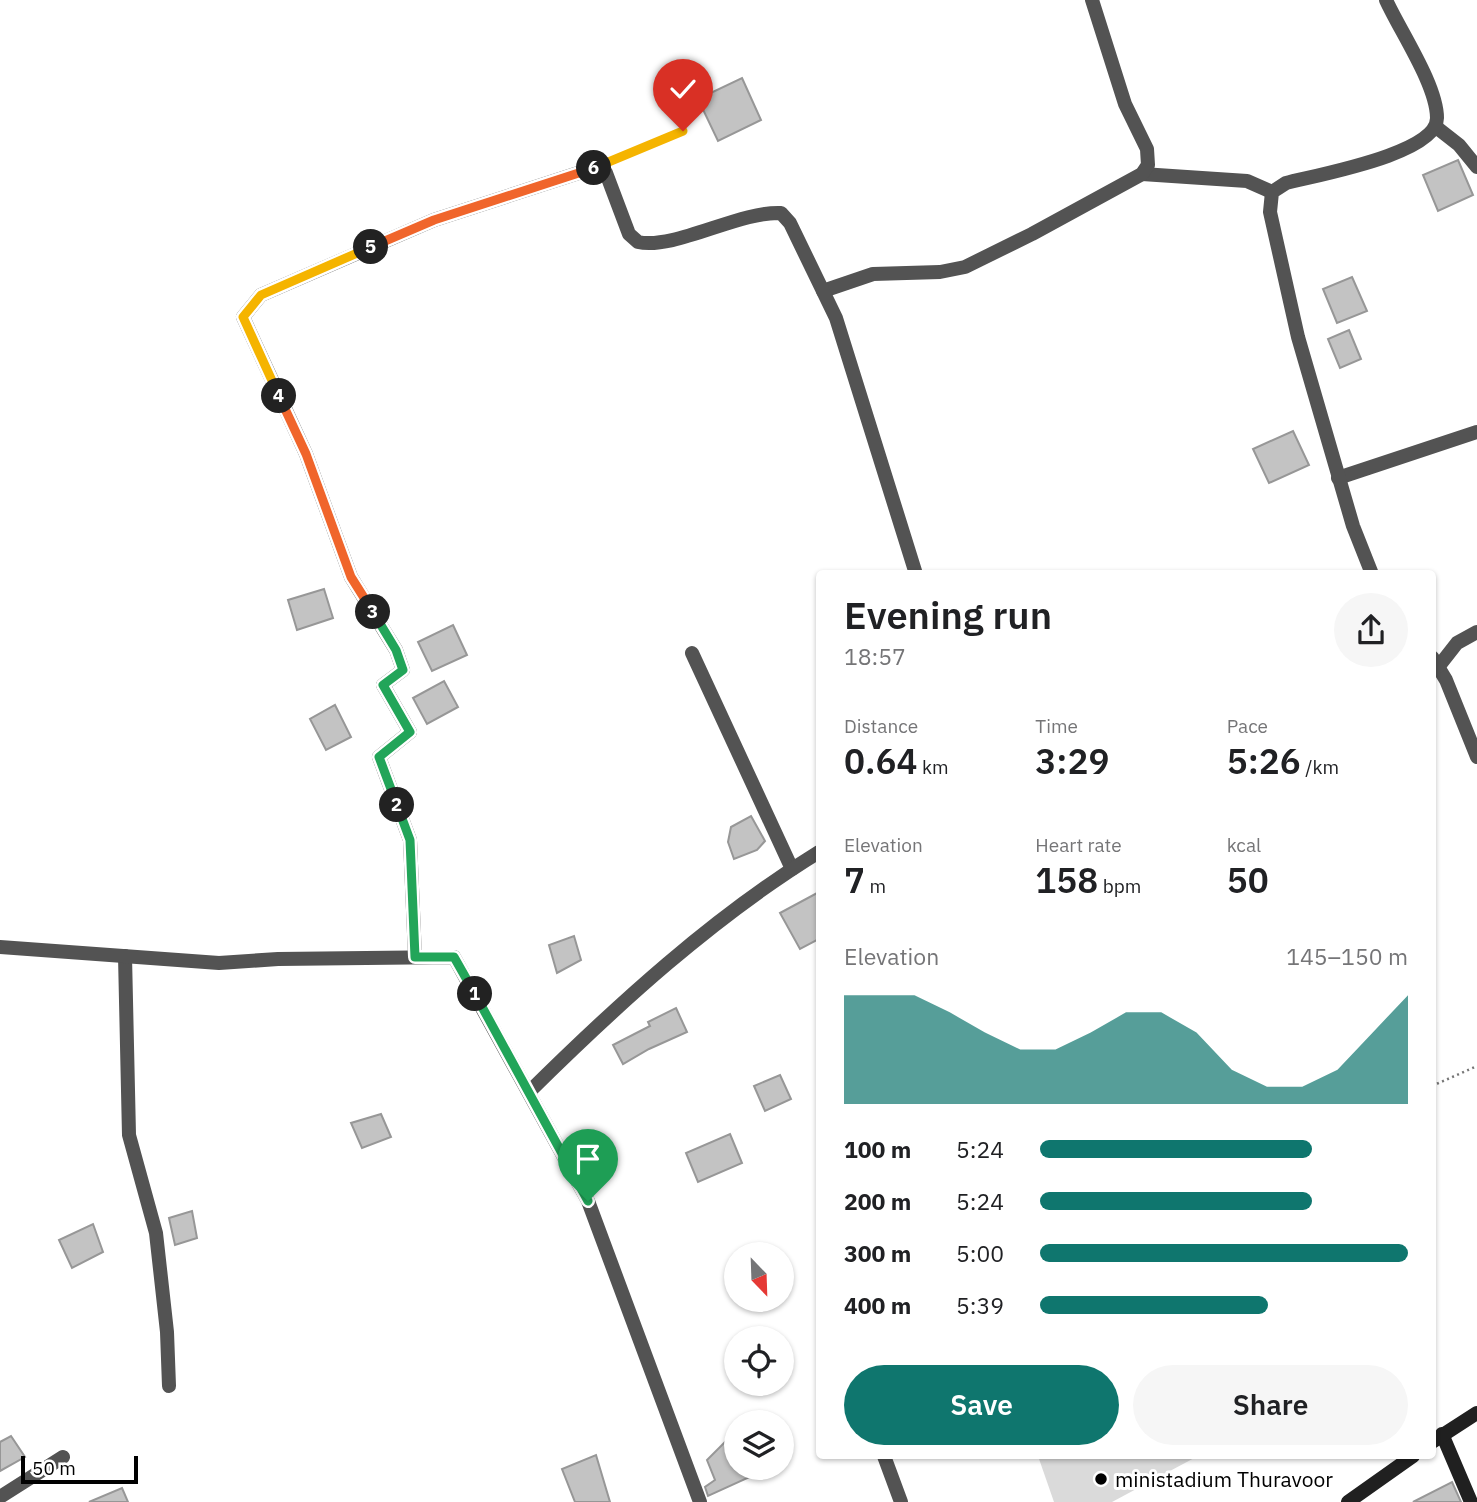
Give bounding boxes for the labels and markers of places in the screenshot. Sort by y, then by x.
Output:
pin [653,59,713,131]
pin: 6 [576,150,612,186]
pin: 5 [354,230,388,264]
pin: 4 [262,378,296,414]
pin: 3 [356,594,390,630]
pin: 2 [380,788,414,822]
pin: 1 [458,976,492,1012]
pin [558,1129,618,1201]
place label: ministadium Thuravoor [1115,1465,1333,1493]
marker: ministadium Thuravoor [1093,1471,1109,1487]

